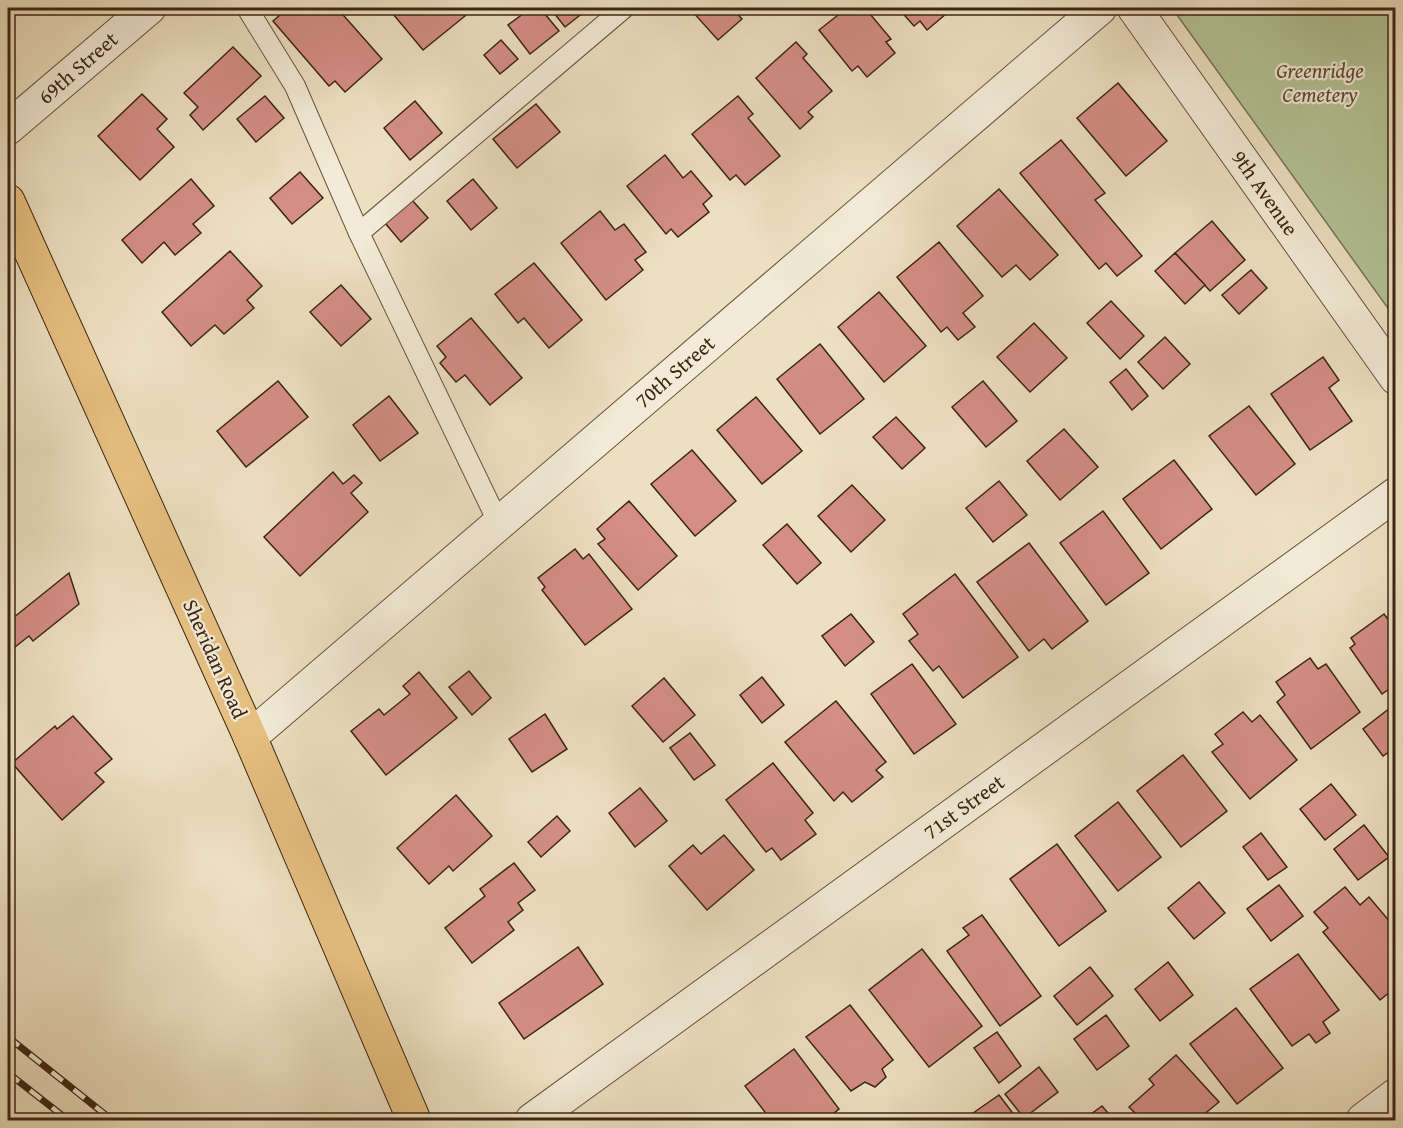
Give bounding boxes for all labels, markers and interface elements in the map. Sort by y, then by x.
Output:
street label: 69th Street [31,24,125,111]
park label: Greenridge Cemetery [1276,55,1364,110]
street label: 9th Avenue [1224,143,1306,242]
street label: 70th Street [628,328,722,415]
street label: Sheridan Road [175,594,256,724]
street label: 71st Street [917,766,1011,847]

